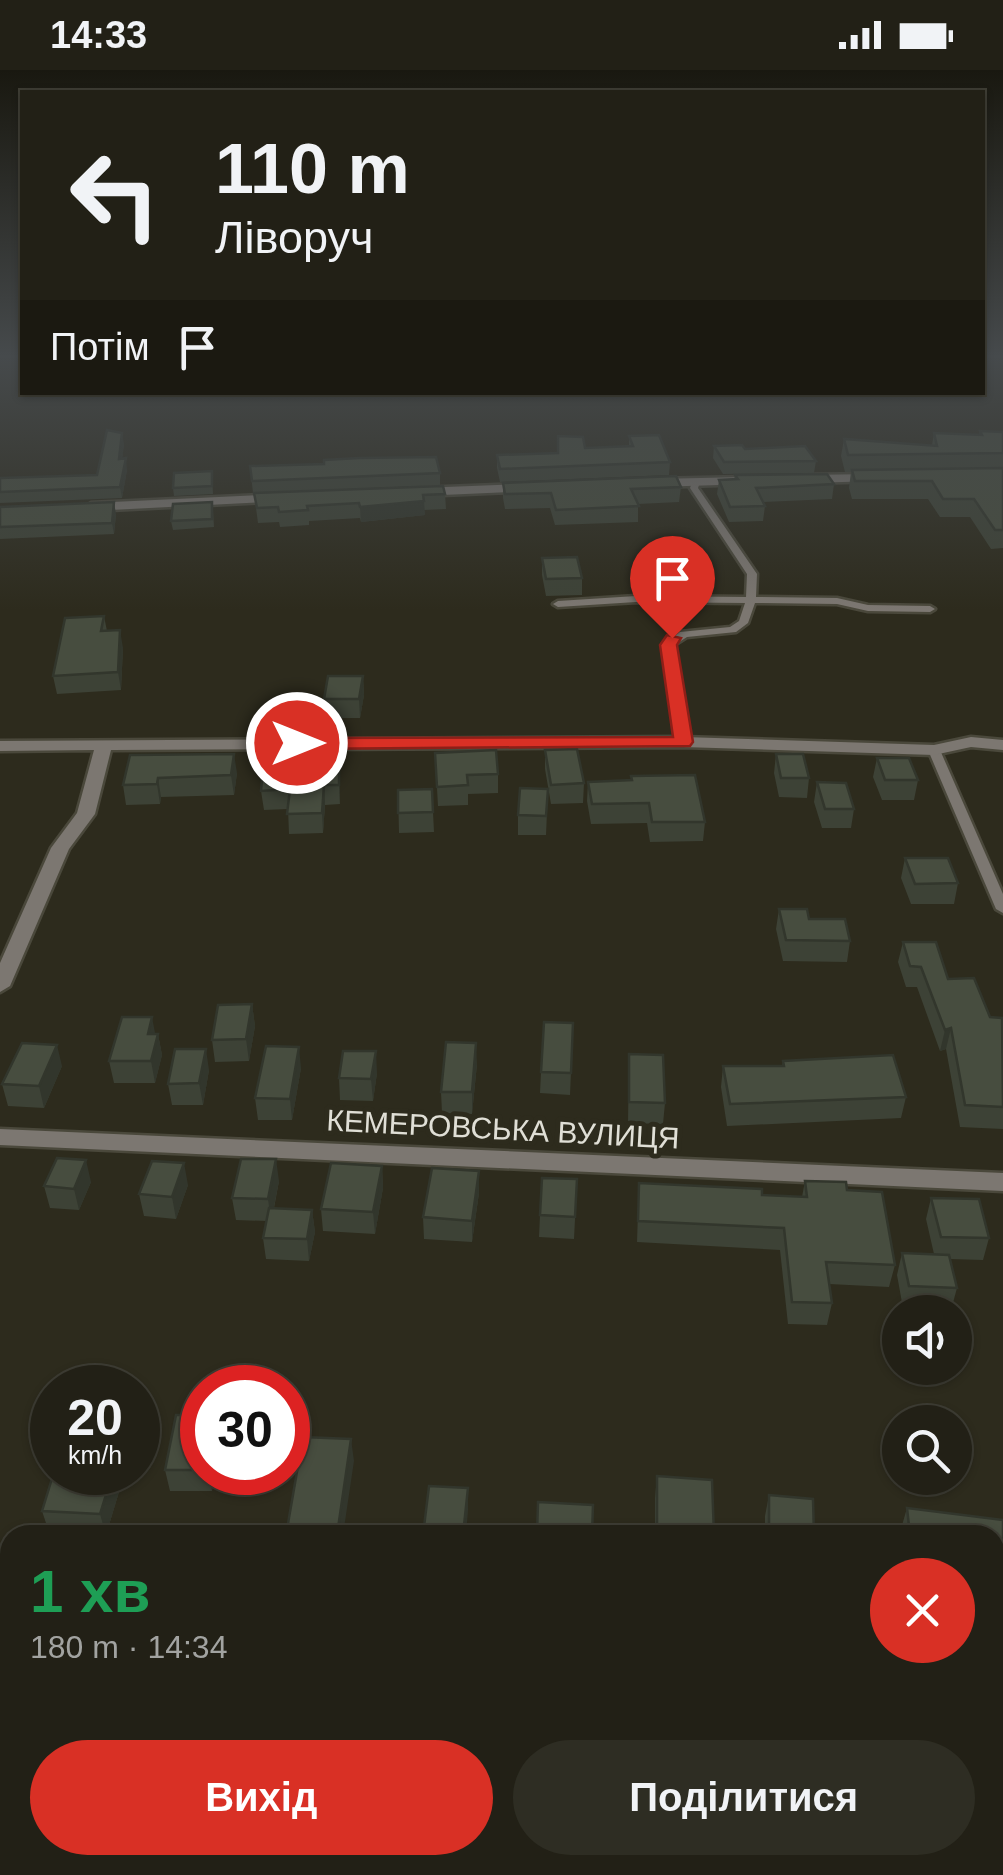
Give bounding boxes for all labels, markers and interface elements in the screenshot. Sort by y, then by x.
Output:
text: 14:33 [50,14,147,56]
icon: left [50,130,180,260]
text: 110 m [215,130,410,208]
text: Ліворуч [215,212,373,263]
icon: arrive [170,320,225,375]
text: Потім [50,326,150,368]
pin [630,536,715,639]
icon: arrive [645,551,700,606]
position arrow [245,691,349,795]
street label: КЕМЕРОВСЬКА ВУЛИЦЯ [326,1103,680,1155]
map controls [882,1295,972,1495]
button: sound [882,1295,972,1385]
speed limit sign: 30 [180,1365,310,1495]
text: 20 [67,1390,123,1446]
button: search [882,1405,972,1495]
text: km/h [68,1441,122,1469]
text: 1 хв [30,1558,150,1625]
button: close [870,1558,975,1663]
text: 180 m · 14:34 [30,1629,227,1665]
button: Вихід [30,1740,493,1855]
button: Поділитися [513,1740,975,1855]

